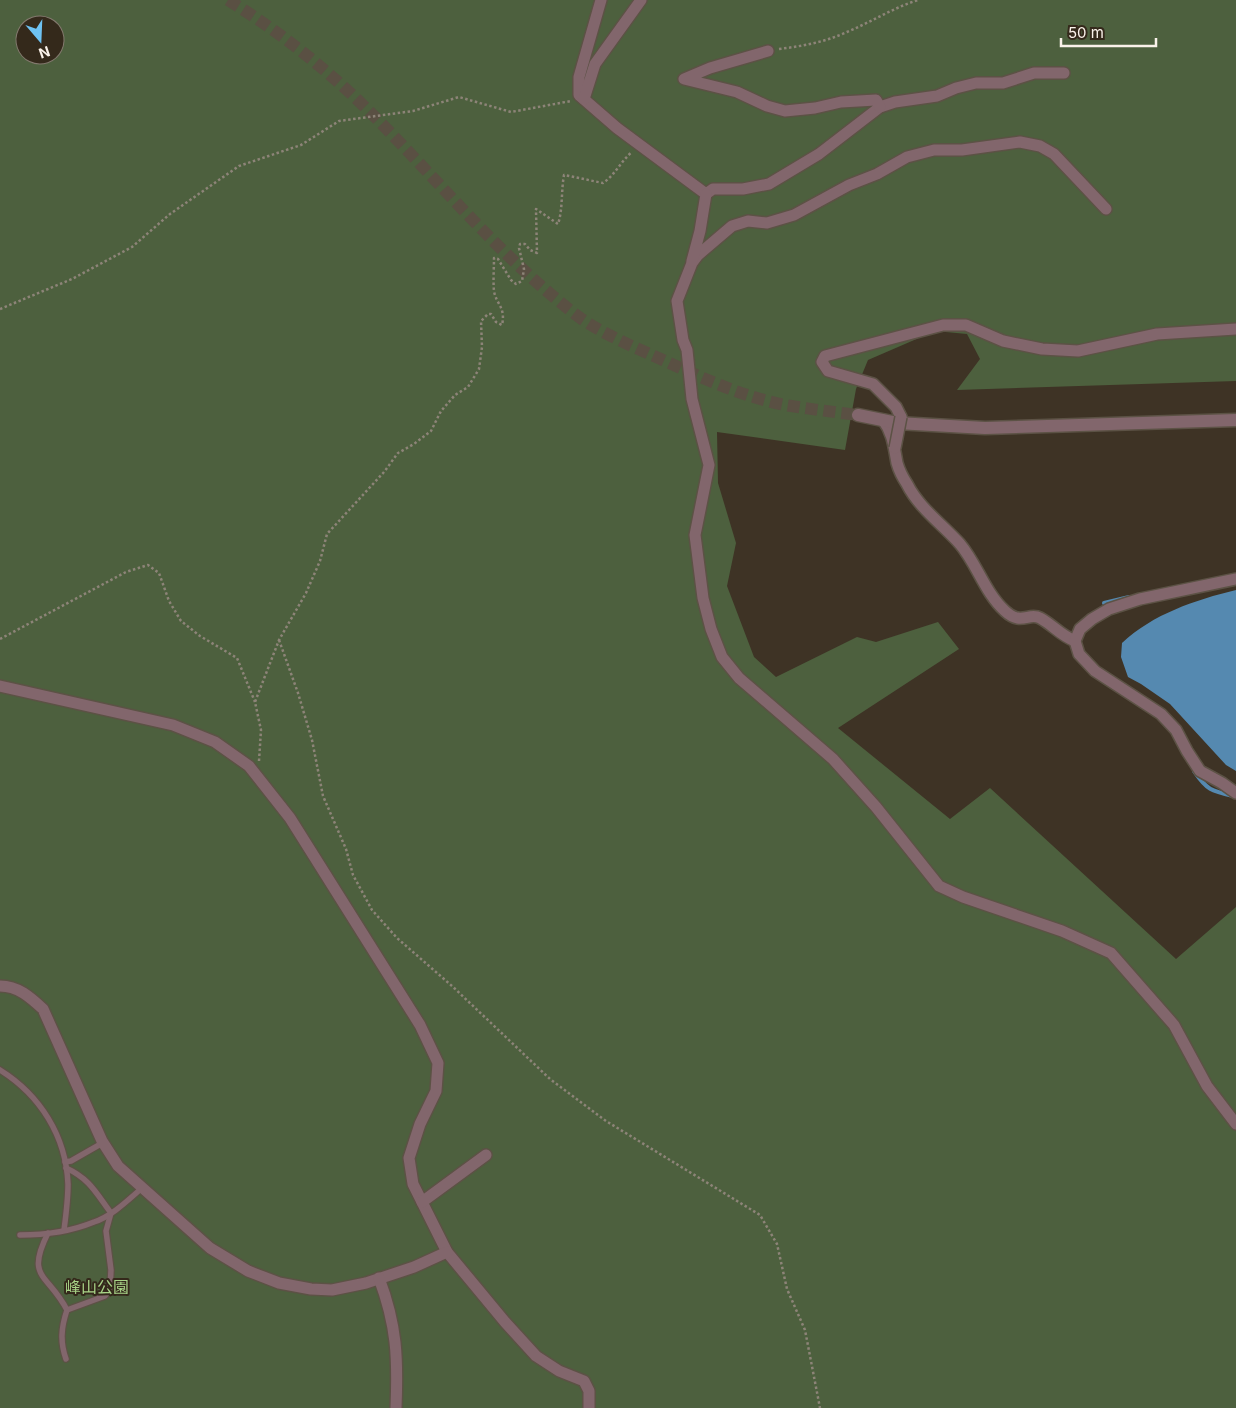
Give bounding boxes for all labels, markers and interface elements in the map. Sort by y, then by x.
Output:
north arrow [15,15,65,65]
scale bar [1061,15,1156,47]
text: 50 m [1068,23,1104,42]
text: N [37,43,52,63]
park label: 峰山公園 [65,1277,129,1297]

